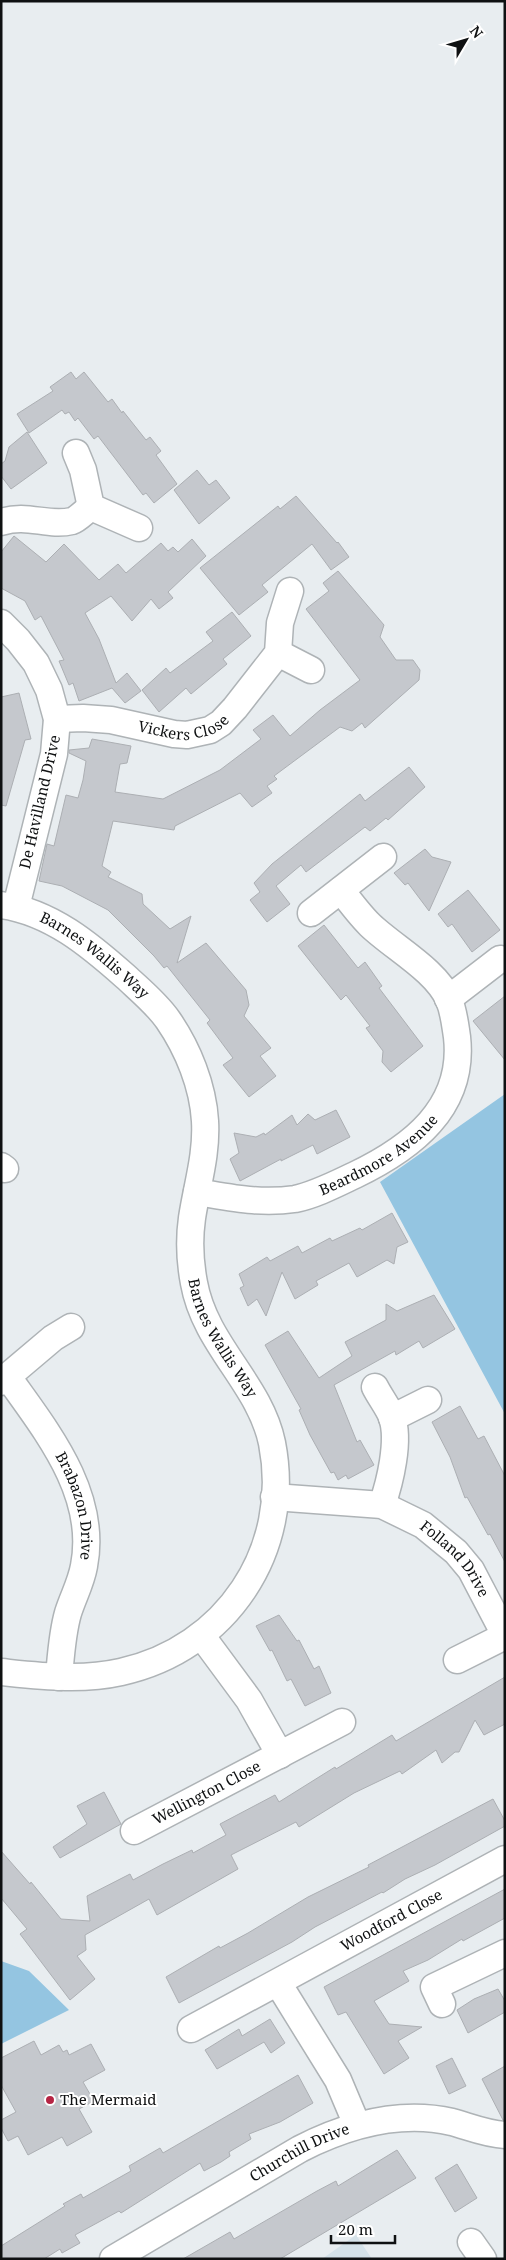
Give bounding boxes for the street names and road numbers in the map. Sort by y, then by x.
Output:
street label: Vickers Close [136,710,233,744]
street label: De Havilland Drive [14,733,64,871]
street label: Barnes Wallis Way [37,906,155,1003]
street label: Beardmore Avenue [316,1110,442,1199]
street label: Barnes Wallis Way [184,1277,263,1401]
street label: Brabazon Drive [52,1448,97,1561]
street label: Folland Drive [416,1516,494,1600]
street label: Wellington Close [149,1755,264,1829]
street label: Woodford Close [337,1884,446,1955]
street label: Churchill Drive [245,2118,352,2186]

